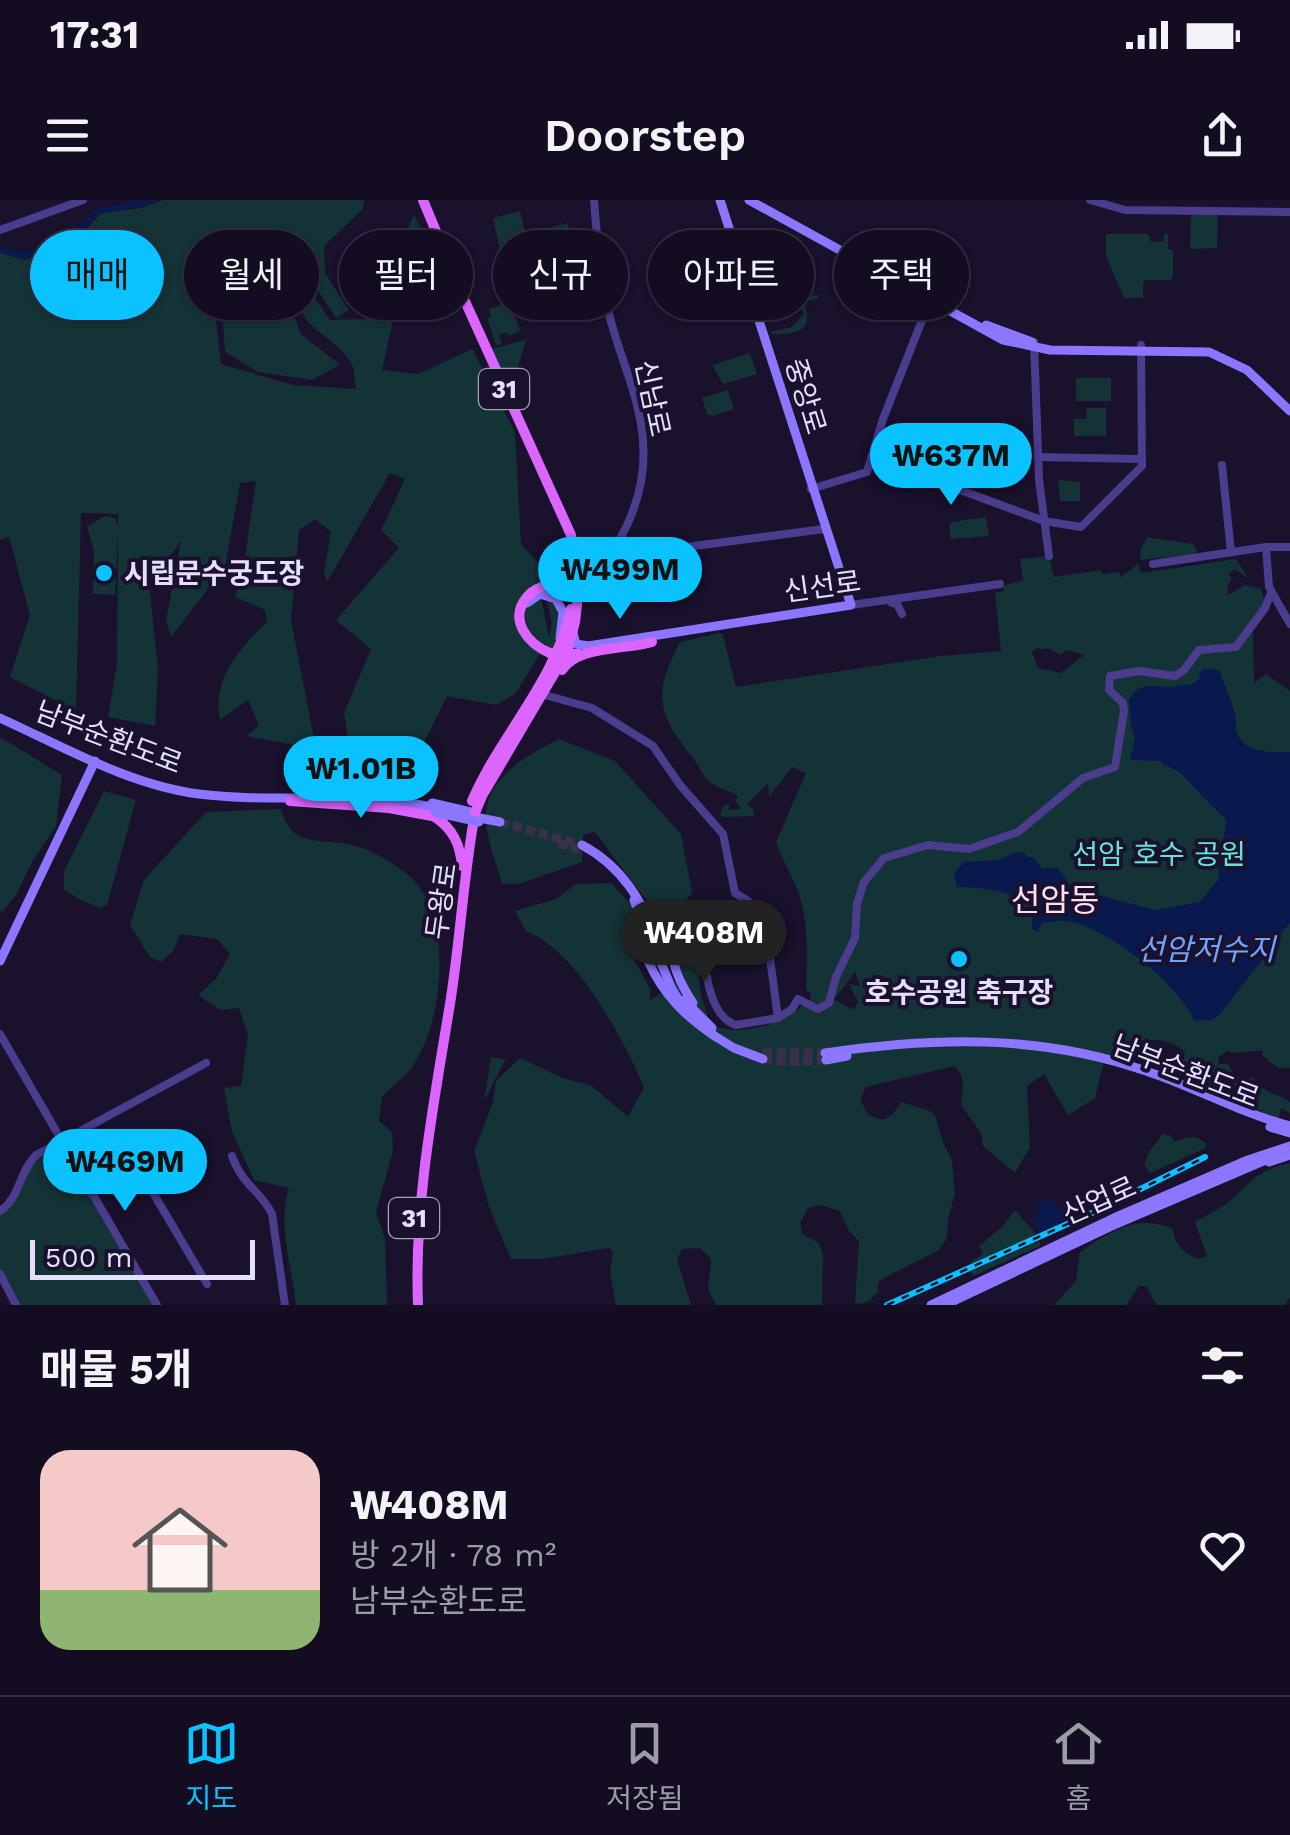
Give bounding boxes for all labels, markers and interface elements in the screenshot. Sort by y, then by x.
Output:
text: 17:31 [50,13,139,57]
icon: menu [40,108,95,163]
icon: share [1195,108,1250,163]
text: Doorstep [544,109,746,162]
chip: 매매 [30,230,164,320]
chip: 월세 [184,230,319,320]
chip: 필터 [339,230,473,320]
chip: 신규 [493,230,628,320]
chip: 아파트 [648,230,814,320]
chip: 주택 [834,230,969,320]
street label: 중앙로 [778,354,833,438]
street label: 신남로 [628,357,677,439]
road number: 31 [479,369,529,409]
pin: ₩637M [881,423,1021,508]
text: ₩637M [892,436,1010,474]
pin: ₩499M [550,537,690,622]
text: ₩499M [560,550,680,588]
place label: 시립문수궁도장 [124,557,304,590]
marker: 시립문수궁도장 [93,562,115,584]
street label: 신선로 [782,565,863,608]
street label: 남부순환도로 [31,694,187,781]
pin: ₩1.01B [280,736,442,821]
text: ₩1.01B [306,749,417,787]
park label: 선암 호수 공원 [1072,838,1246,871]
street label: 두왕로 [420,861,463,942]
district label: 선암동 [1011,881,1099,919]
pin: ₩408M [634,900,774,985]
text: ₩408M [644,913,765,951]
water label: 선암저수지 [1137,932,1277,967]
marker: 호수공원 축구장 [948,948,970,970]
place label: 호수공원 축구장 [865,976,1053,1009]
street label: 남부순환도로 [1108,1028,1264,1115]
pin: ₩469M [55,1129,195,1214]
text: ₩469M [65,1142,185,1180]
street label: 산업로 [1057,1170,1141,1231]
road number: 31 [389,1198,439,1238]
scale bar [30,1235,255,1280]
text: 500 m [45,1241,132,1274]
icon: filters [1195,1338,1250,1393]
text: 매물 5개 [40,1345,192,1394]
text: ₩408M [350,1480,509,1529]
icon: home [120,1490,240,1610]
icon: heart [1195,1523,1250,1578]
text: 방 2개 · 78 m² [350,1536,556,1574]
text: 남부순환도로 [350,1582,527,1620]
tab: 지도 [184,1716,239,1816]
tab: 저장됨 [606,1716,684,1816]
tab: 홈 [1051,1716,1106,1816]

